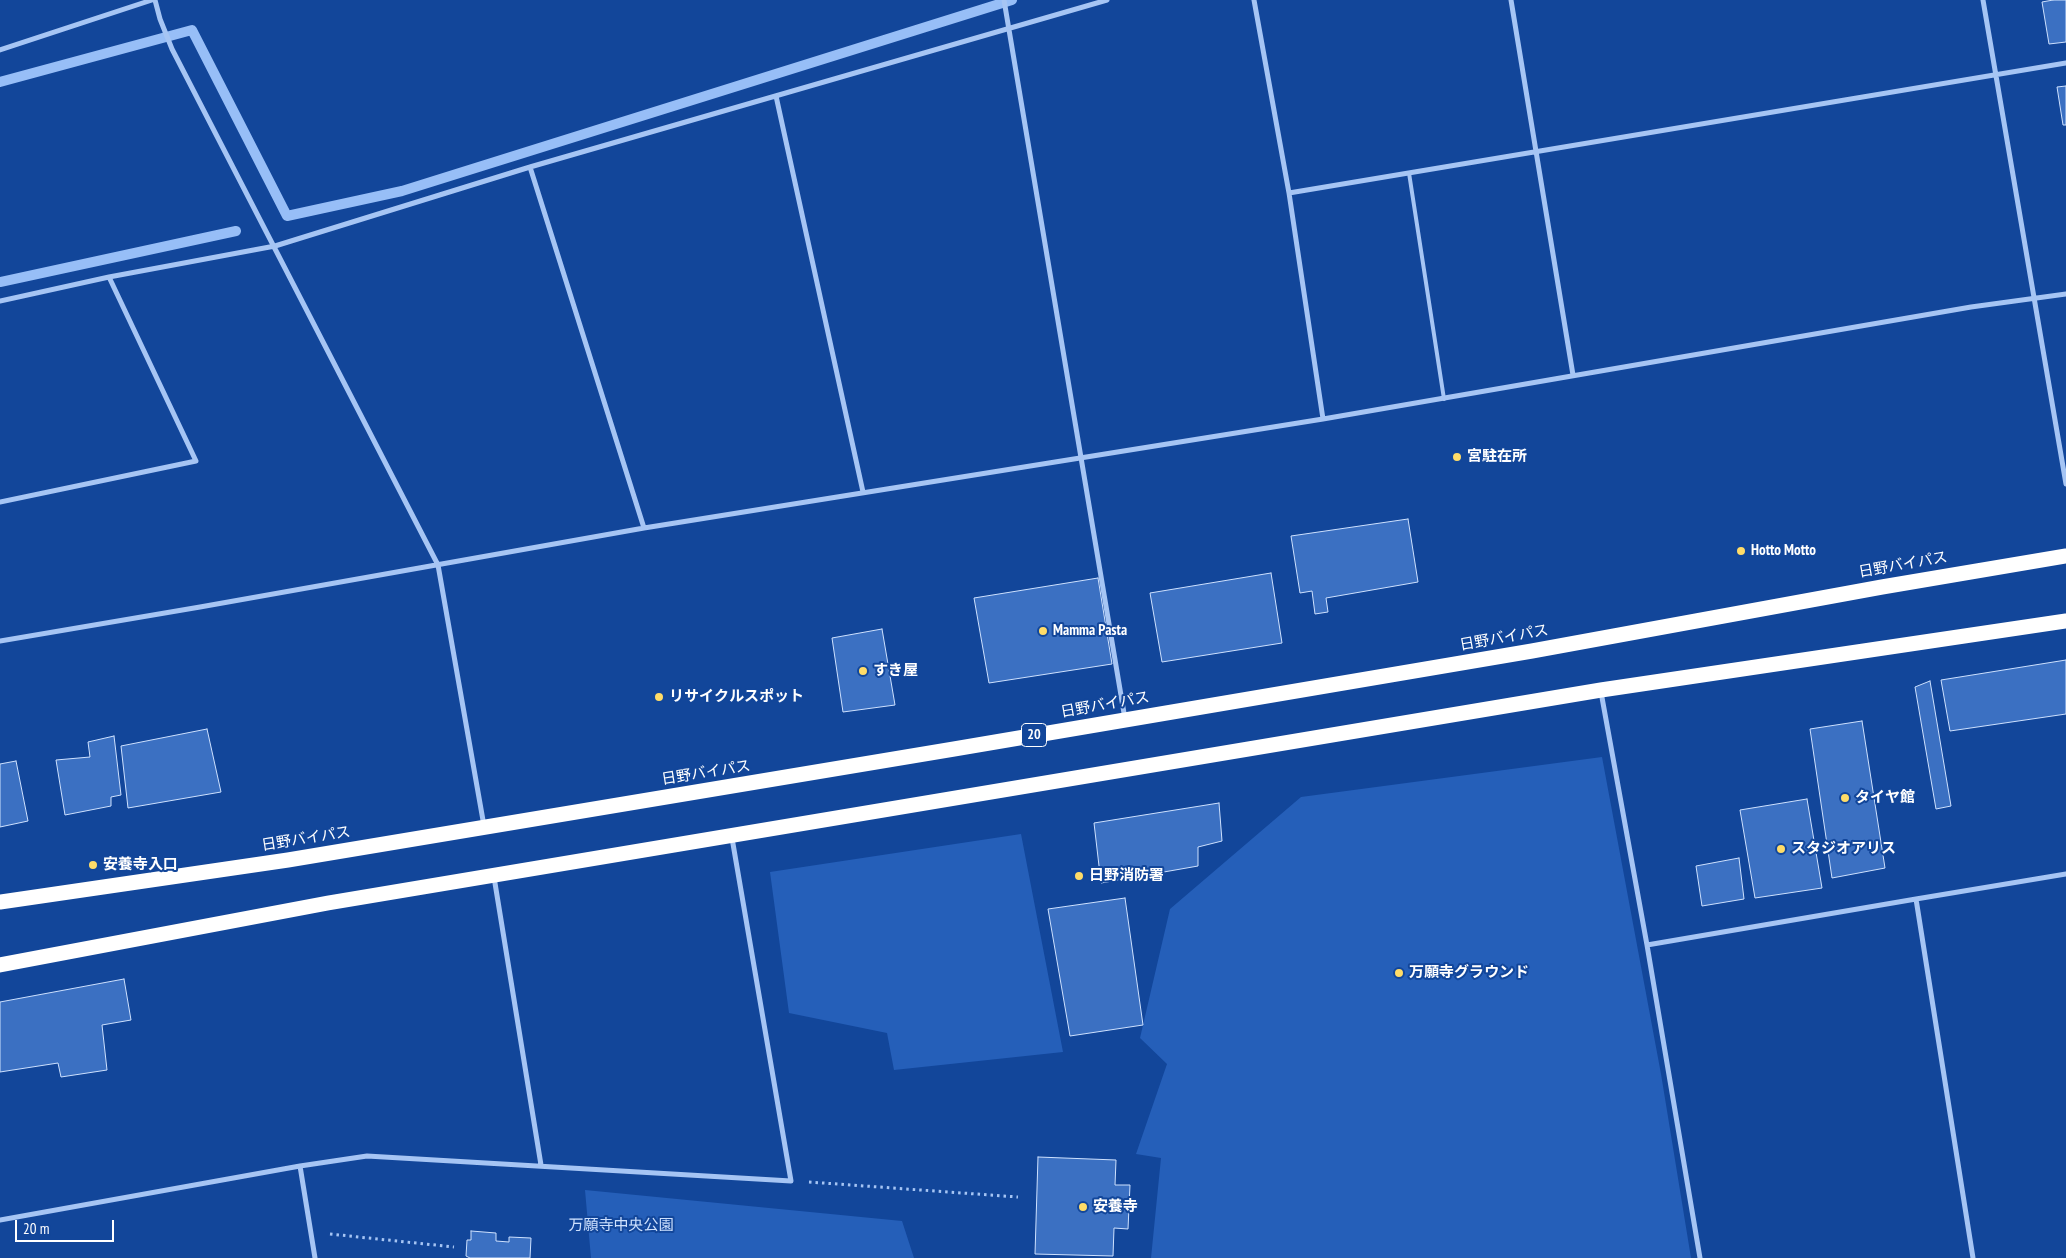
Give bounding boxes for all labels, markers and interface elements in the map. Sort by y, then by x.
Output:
place label: 宮駐在所 [1467,448,1527,466]
marker: 宮駐在所 [1451,451,1463,463]
place label: Hotto Motto [1751,542,1816,560]
marker: Hotto Motto [1735,545,1747,557]
street label: 日野バイパス [1857,548,1949,582]
street label: 日野バイパス [1458,621,1550,655]
place label: Mamma Pasta [1053,622,1127,640]
marker: Mamma Pasta [1037,625,1049,637]
place label: すき屋 [873,662,918,680]
marker: すき屋 [857,665,869,677]
place label: リサイクルスポット [669,688,804,706]
street label: 日野バイパス [1059,688,1151,722]
marker: リサイクルスポット [653,691,665,703]
road number: 20 [1022,724,1046,746]
street label: 日野バイパス [660,757,752,789]
place label: タイヤ館 [1855,789,1915,807]
marker: タイヤ館 [1839,792,1851,804]
street label: 日野バイパス [260,823,352,855]
place label: スタジオアリス [1791,840,1896,858]
marker: スタジオアリス [1775,843,1787,855]
place label: 安養寺入口 [103,856,178,874]
marker: 安養寺入口 [87,859,99,871]
place label: 日野消防署 [1089,867,1164,885]
marker: 日野消防署 [1073,870,1085,882]
place label: 万願寺グラウンド [1409,964,1529,982]
marker: 万願寺グラウンド [1393,967,1405,979]
place label: 安養寺 [1093,1198,1138,1216]
marker: 安養寺 [1077,1201,1089,1213]
scale bar [18,1210,116,1242]
park label: 万願寺中央公園 [569,1217,673,1235]
text: 20 m [23,1219,49,1238]

